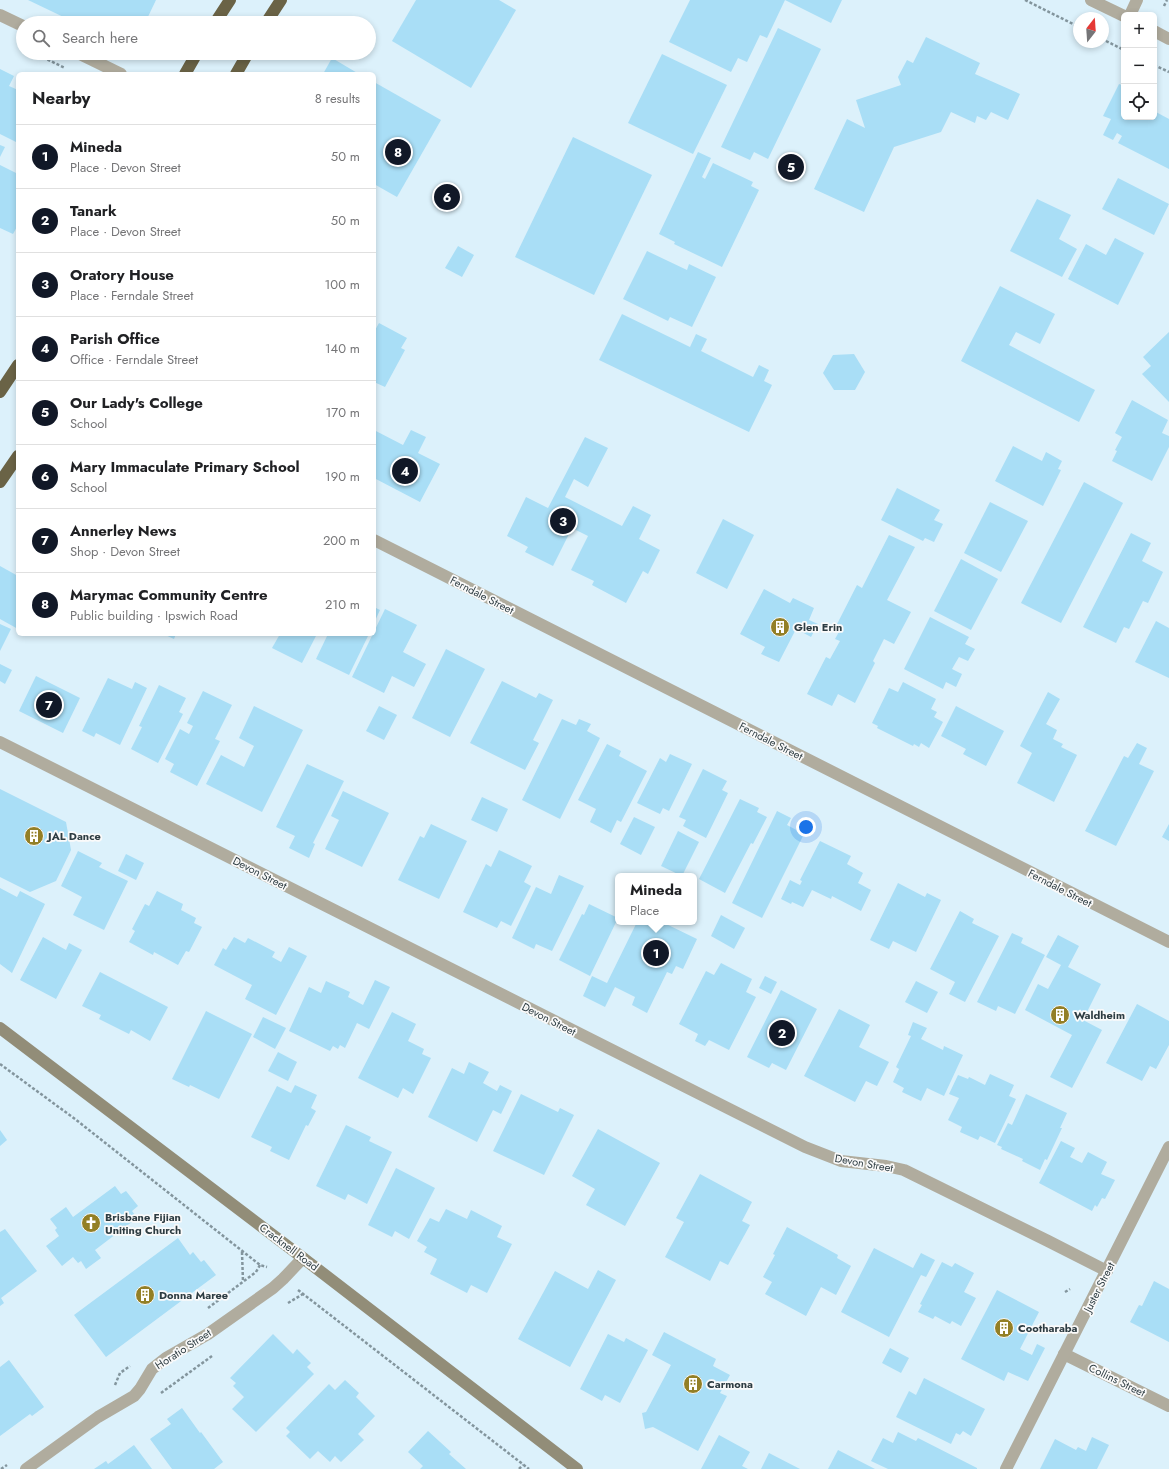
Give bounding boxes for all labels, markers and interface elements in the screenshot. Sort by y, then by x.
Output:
north arrow [1073,12,1109,48]
map controls [1121,12,1157,120]
button: + [1121,12,1157,48]
search box [16,16,376,60]
icon: search [30,27,52,49]
text: Search here [62,27,138,49]
button: − [1121,48,1157,84]
button: locate [1121,84,1157,120]
text: Nearby [32,86,90,110]
text: 8 results [315,89,360,108]
text: Mineda [70,136,122,158]
pin: 8 [385,137,411,167]
text: 1 [42,147,48,166]
text: 50 m [331,147,360,166]
pin: 5 [778,152,804,182]
text: Place · Devon Street [70,158,181,177]
pin: 6 [434,182,460,212]
text: Tanark [70,200,117,222]
text: 2 [41,211,49,230]
text: 50 m [331,211,360,230]
text: Place · Devon Street [70,222,181,241]
text: Oratory House [70,264,174,286]
text: 3 [41,275,49,294]
text: 100 m [325,275,360,294]
text: Place · Ferndale Street [70,286,193,305]
text: Parish Office [70,328,160,350]
text: 4 [40,339,50,358]
text: 140 m [325,339,360,358]
text: Office · Ferndale Street [70,350,198,369]
text: Our Lady's College [70,392,203,414]
text: 5 [41,403,49,422]
text: 170 m [325,403,360,422]
text: School [70,414,107,433]
text: Mary Immaculate Primary School [70,456,300,478]
pin: 4 [392,456,418,486]
text: 6 [41,467,49,486]
text: 190 m [325,467,360,486]
text: School [70,478,107,497]
pin: 3 [550,506,576,536]
text: Annerley News [70,520,176,542]
text: 7 [41,531,49,550]
text: 200 m [323,531,360,550]
text: Shop · Devon Street [70,542,180,561]
street label: Ferndale Street [447,572,517,618]
text: Marymac Community Centre [70,584,268,606]
text: 8 [41,595,49,614]
text: 210 m [325,595,360,614]
text: Public building · Ipswich Road [70,606,238,625]
building icon: Glen Erin [769,616,791,638]
place label: Glen Erin [794,619,842,635]
pin: 7 [36,690,62,720]
street label: Ferndale Street [736,718,806,764]
your location [796,817,816,837]
building icon: JAL Dance [23,825,45,847]
place label: JAL Dance [46,828,101,844]
street label: Devon Street [230,852,290,894]
street label: Ferndale Street [1025,865,1095,911]
popup [615,873,697,925]
text: Mineda [630,879,682,901]
text: Place [630,901,659,920]
pin: 1 [643,938,669,968]
street label: Devon Street [519,998,579,1040]
building icon: Waldheim [1049,1004,1071,1026]
place label: Waldheim [1074,1007,1125,1023]
pin: 2 [769,1018,795,1048]
street label: Devon Street [834,1150,895,1176]
place label: Brisbane Fijian Uniting Church [105,1209,181,1238]
church icon: Brisbane Fijian Uniting Church [80,1212,102,1234]
street label: Cracknell Road [256,1219,322,1275]
street label: Juster Street [1079,1259,1119,1317]
building icon: Donna Maree [134,1284,156,1306]
place label: Donna Maree [159,1287,228,1303]
building icon: Cootharaba [993,1317,1015,1339]
place label: Cootharaba [1018,1320,1078,1336]
street label: Horatio Street [152,1325,214,1373]
street label: Collins Street [1086,1359,1148,1401]
building icon: Carmona [682,1373,704,1395]
place label: Carmona [707,1376,753,1392]

